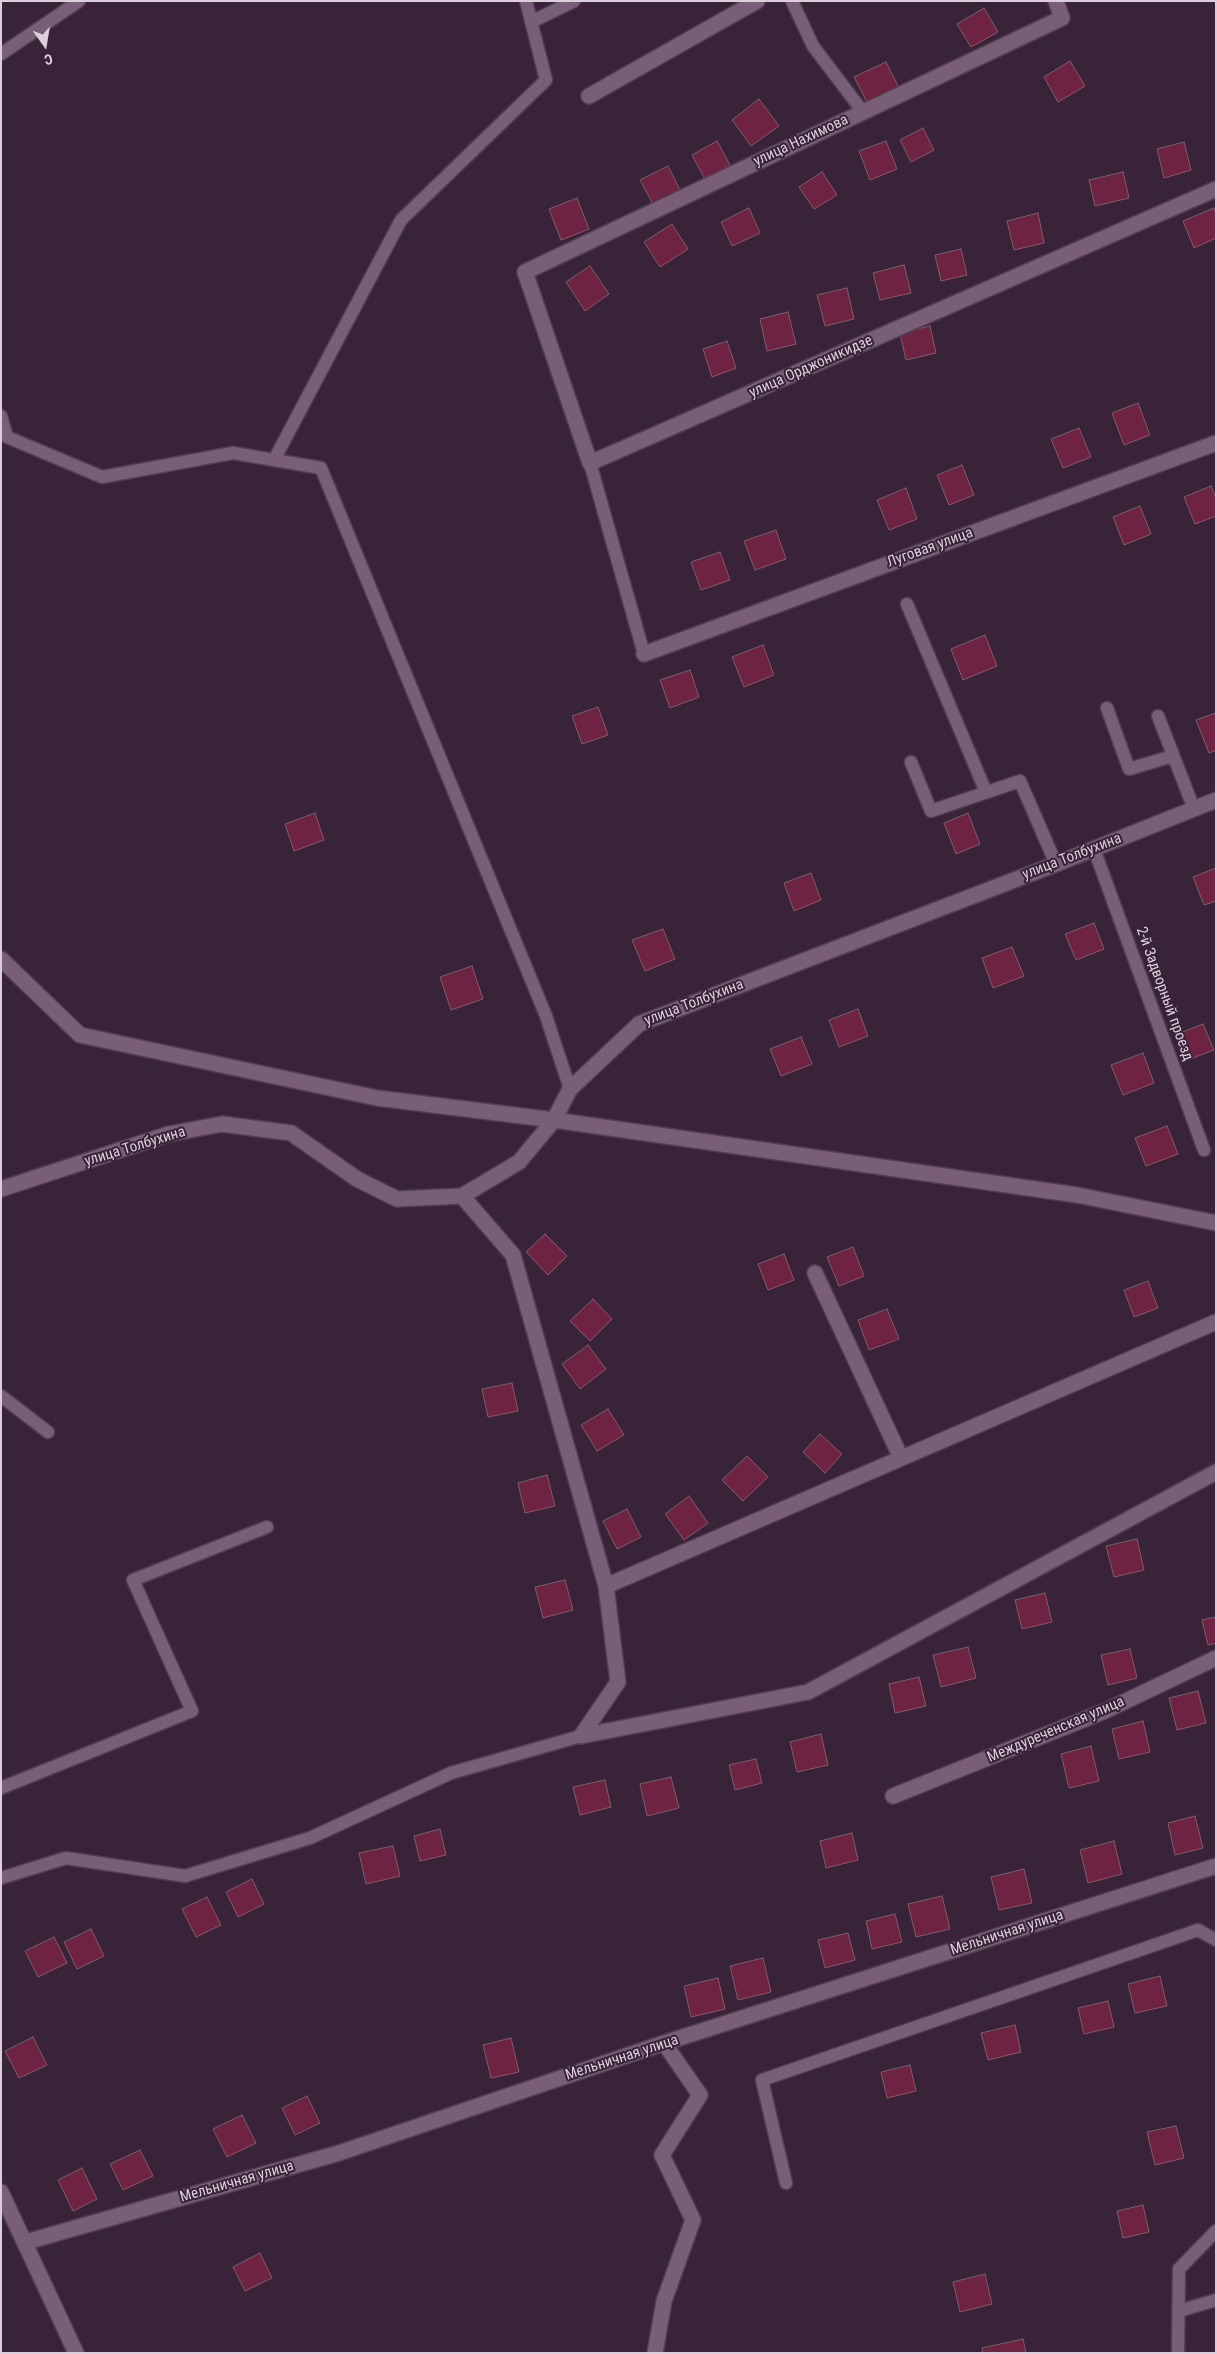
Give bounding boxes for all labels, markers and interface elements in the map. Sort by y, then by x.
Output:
north arrow [20,20,70,70]
text: С [43,51,54,68]
street label: улица Нахимова [751,111,851,171]
street label: улица Орджоникидзе [746,332,876,402]
street label: Луговая улица [885,524,975,572]
street label: улица Толбухина [1020,830,1124,884]
street label: 2-й Задворный проезд [1131,925,1197,1063]
street label: улица Толбухина [642,976,746,1030]
street label: улица Толбухина [82,1123,188,1171]
street label: Междуреченская улица [985,1693,1127,1767]
street label: Мельничная улица [948,1906,1066,1960]
street label: Мельничная улица [563,2031,681,2085]
street label: Мельничная улица [178,2157,296,2207]

